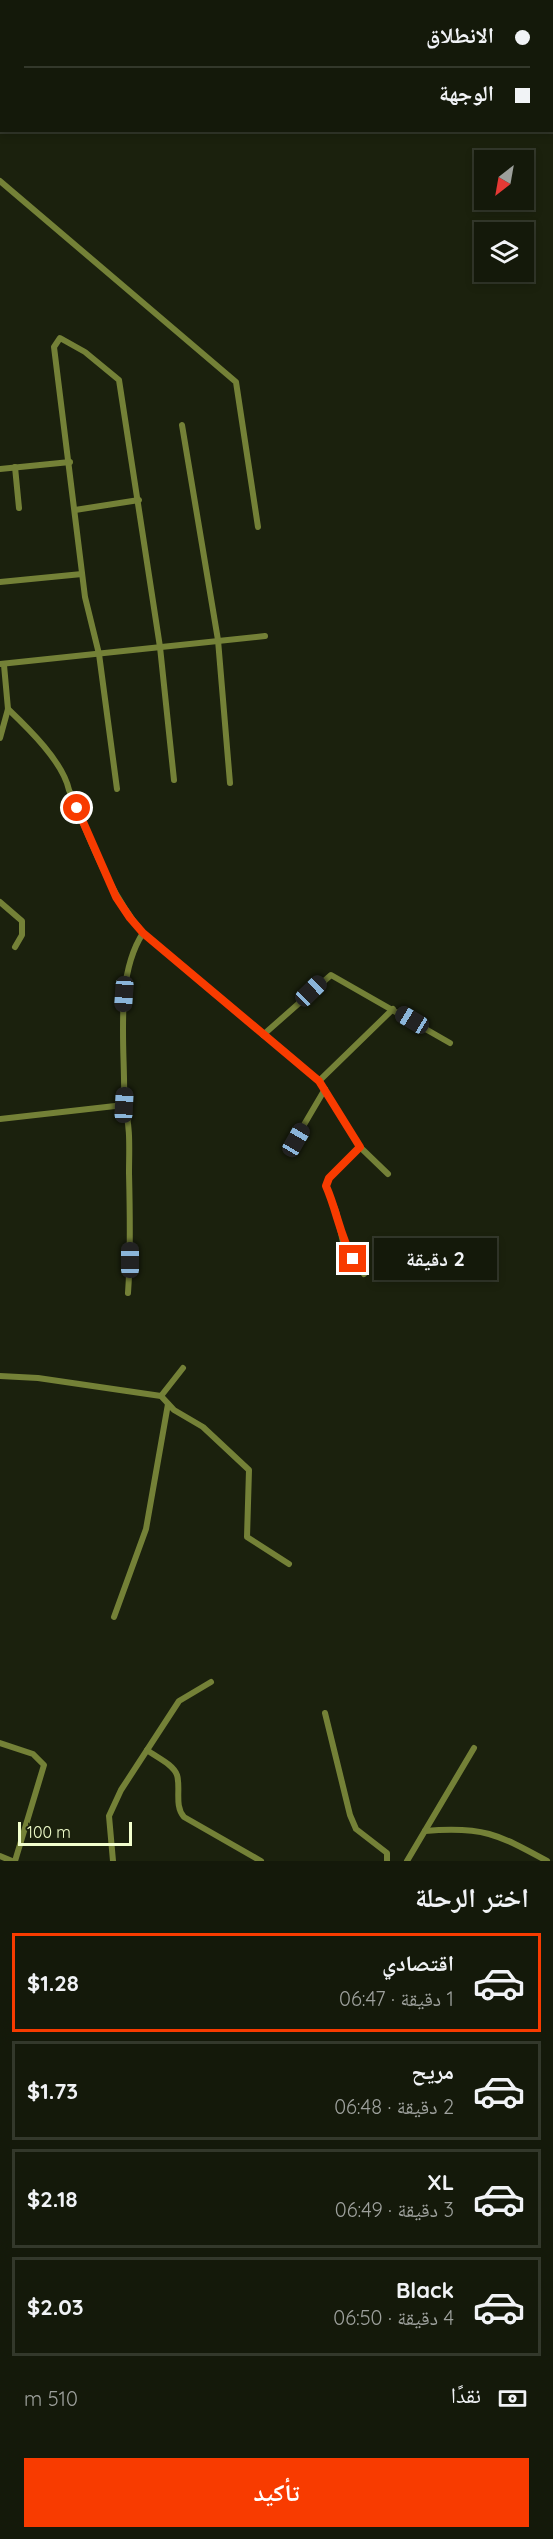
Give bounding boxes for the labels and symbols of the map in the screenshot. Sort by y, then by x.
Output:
north arrow [474,150,534,210]
route start [63,794,90,821]
car [292,972,330,1010]
car [114,975,134,1013]
car [392,1003,432,1037]
car [114,1087,134,1123]
car [279,1120,313,1160]
callout: 2 دقيقة [374,1238,497,1280]
car [121,1242,139,1278]
route end [339,1245,366,1272]
scale bar [18,1819,132,1846]

